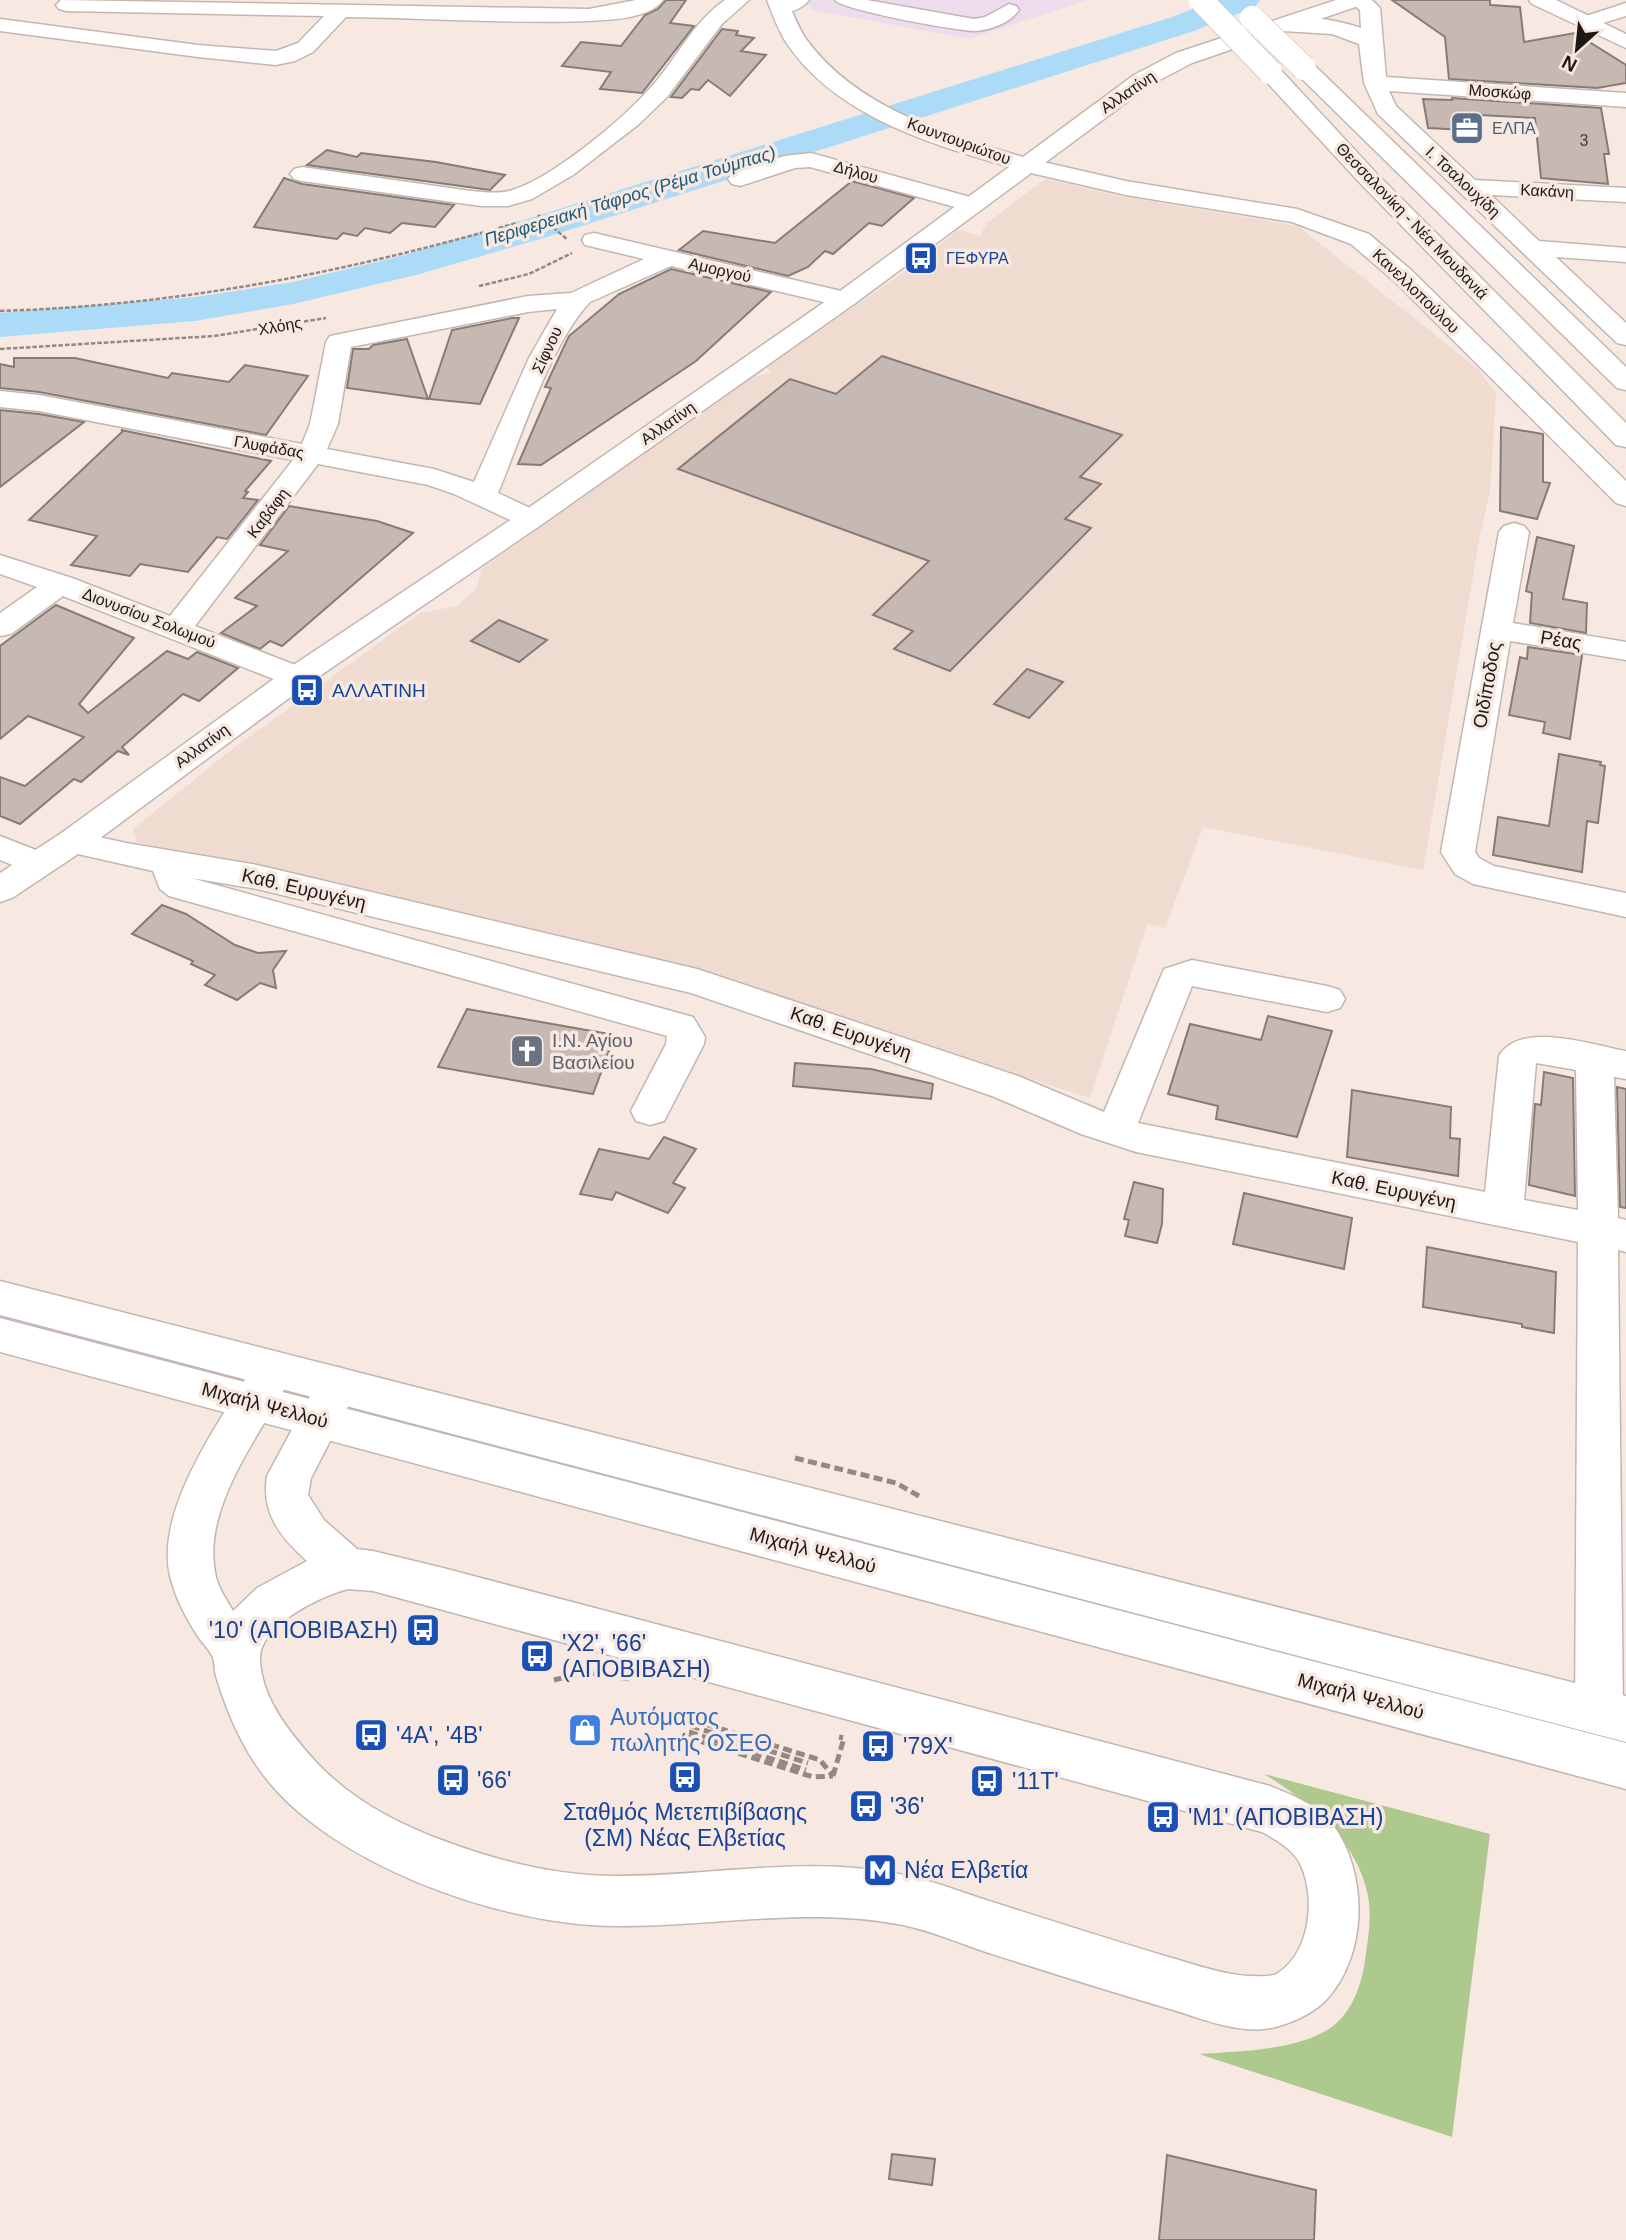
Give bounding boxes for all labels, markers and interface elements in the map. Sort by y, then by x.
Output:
north arrow [1542,14,1612,84]
text: N [1559,51,1580,76]
street label: Αλλατίνη [1097,67,1159,117]
street label: Μοσκώφ [1468,81,1532,103]
office icon: ΕΛΠΑ [1448,109,1486,147]
street label: Κουντουριώτου [905,114,1013,168]
place label: ΕΛΠΑ [1492,120,1536,137]
house number: 3 [1580,132,1589,149]
street label: Θεσσαλονίκη - Νέα Μουδανιά [1333,139,1491,303]
water label: Περιφερειακή Τάφρος (Ρέμα Τούμπας) [482,142,778,250]
street label: Ι. Τσαλουχίδη [1422,143,1504,221]
street label: Δήλου [832,158,880,186]
street label: Κακάνη [1520,181,1574,201]
bus stop icon: ΓΕΦΥΡΑ [902,239,940,277]
street label: Κανελλοπούλου [1369,246,1463,336]
place label: ΓΕΦΥΡΑ [946,250,1009,267]
street label: Αμοργού [687,255,753,285]
street label: Χλόης [257,314,303,338]
street label: Σίφνου [529,324,565,376]
street label: Αλλατίνη [638,398,698,448]
street label: Γλυφάδας [233,432,306,462]
street label: Καβάφη [244,485,292,541]
street label: Διονυσίου Σολωμού [80,585,218,651]
street label: Ρέας [1539,626,1583,654]
street label: Οιδίποδος [1469,640,1505,730]
bus stop icon: ΑΛΛΑΤΙΝΗ [288,671,326,709]
place label: ΑΛΛΑΤΙΝΗ [332,680,426,701]
street label: Αλλατίνη [172,721,232,771]
street label: Καθ. Ευρυγένη [240,865,368,913]
street label: Καθ. Ευρυγένη [788,1002,914,1064]
place label: Ι.Ν. Αγίου Βασιλείου [552,1030,635,1073]
church icon: Ι.Ν. Αγίου Βασιλείου [508,1032,546,1070]
street label: Καθ. Ευρυγένη [1330,1167,1458,1213]
street label: Μιχαήλ Ψελλού [200,1378,330,1432]
street label: Μιχαήλ Ψελλού [748,1523,878,1577]
bus stop icon: '10' (ΑΠΟΒΙΒΑΣΗ) [404,1611,442,1649]
place label: '10' (ΑΠΟΒΙΒΑΣΗ) [209,1617,398,1643]
place label: 'Χ2', '66' (ΑΠΟΒΙΒΑΣΗ) [562,1630,710,1682]
bus stop icon: 'Χ2', '66' (ΑΠΟΒΙΒΑΣΗ) [518,1637,556,1675]
street label: Μιχαήλ Ψελλού [1296,1669,1426,1723]
place label: Αυτόματος πωλητής ΟΣΕΘ [610,1704,772,1756]
shop icon: Αυτόματος πωλητής ΟΣΕΘ [566,1711,604,1749]
bus stop icon: '4Α', '4Β' [352,1716,390,1754]
place label: '4Α', '4Β' [396,1722,483,1748]
bus stop icon: '79Χ' [859,1727,897,1765]
place label: '79Χ' [903,1733,953,1759]
bus stop icon: Σταθμός Μετεπιβίβασης (ΣΜ) Νέας Ελβετίας [666,1758,704,1796]
bus stop icon: '66' [434,1761,472,1799]
bus stop icon: '11Τ' [968,1762,1006,1800]
place label: '66' [477,1767,511,1793]
place label: '11Τ' [1012,1768,1059,1794]
bus stop icon: '36' [847,1787,885,1825]
place label: '36' [890,1793,924,1819]
bus stop icon: 'Μ1' (ΑΠΟΒΙΒΑΣΗ) [1144,1798,1182,1836]
place label: Σταθμός Μετεπιβίβασης (ΣΜ) Νέας Ελβετίας [563,1799,807,1851]
place label: 'Μ1' (ΑΠΟΒΙΒΑΣΗ) [1188,1804,1384,1830]
metro station icon: Νέα Ελβετία [861,1851,899,1889]
place label: Νέα Ελβετία [904,1857,1028,1883]

